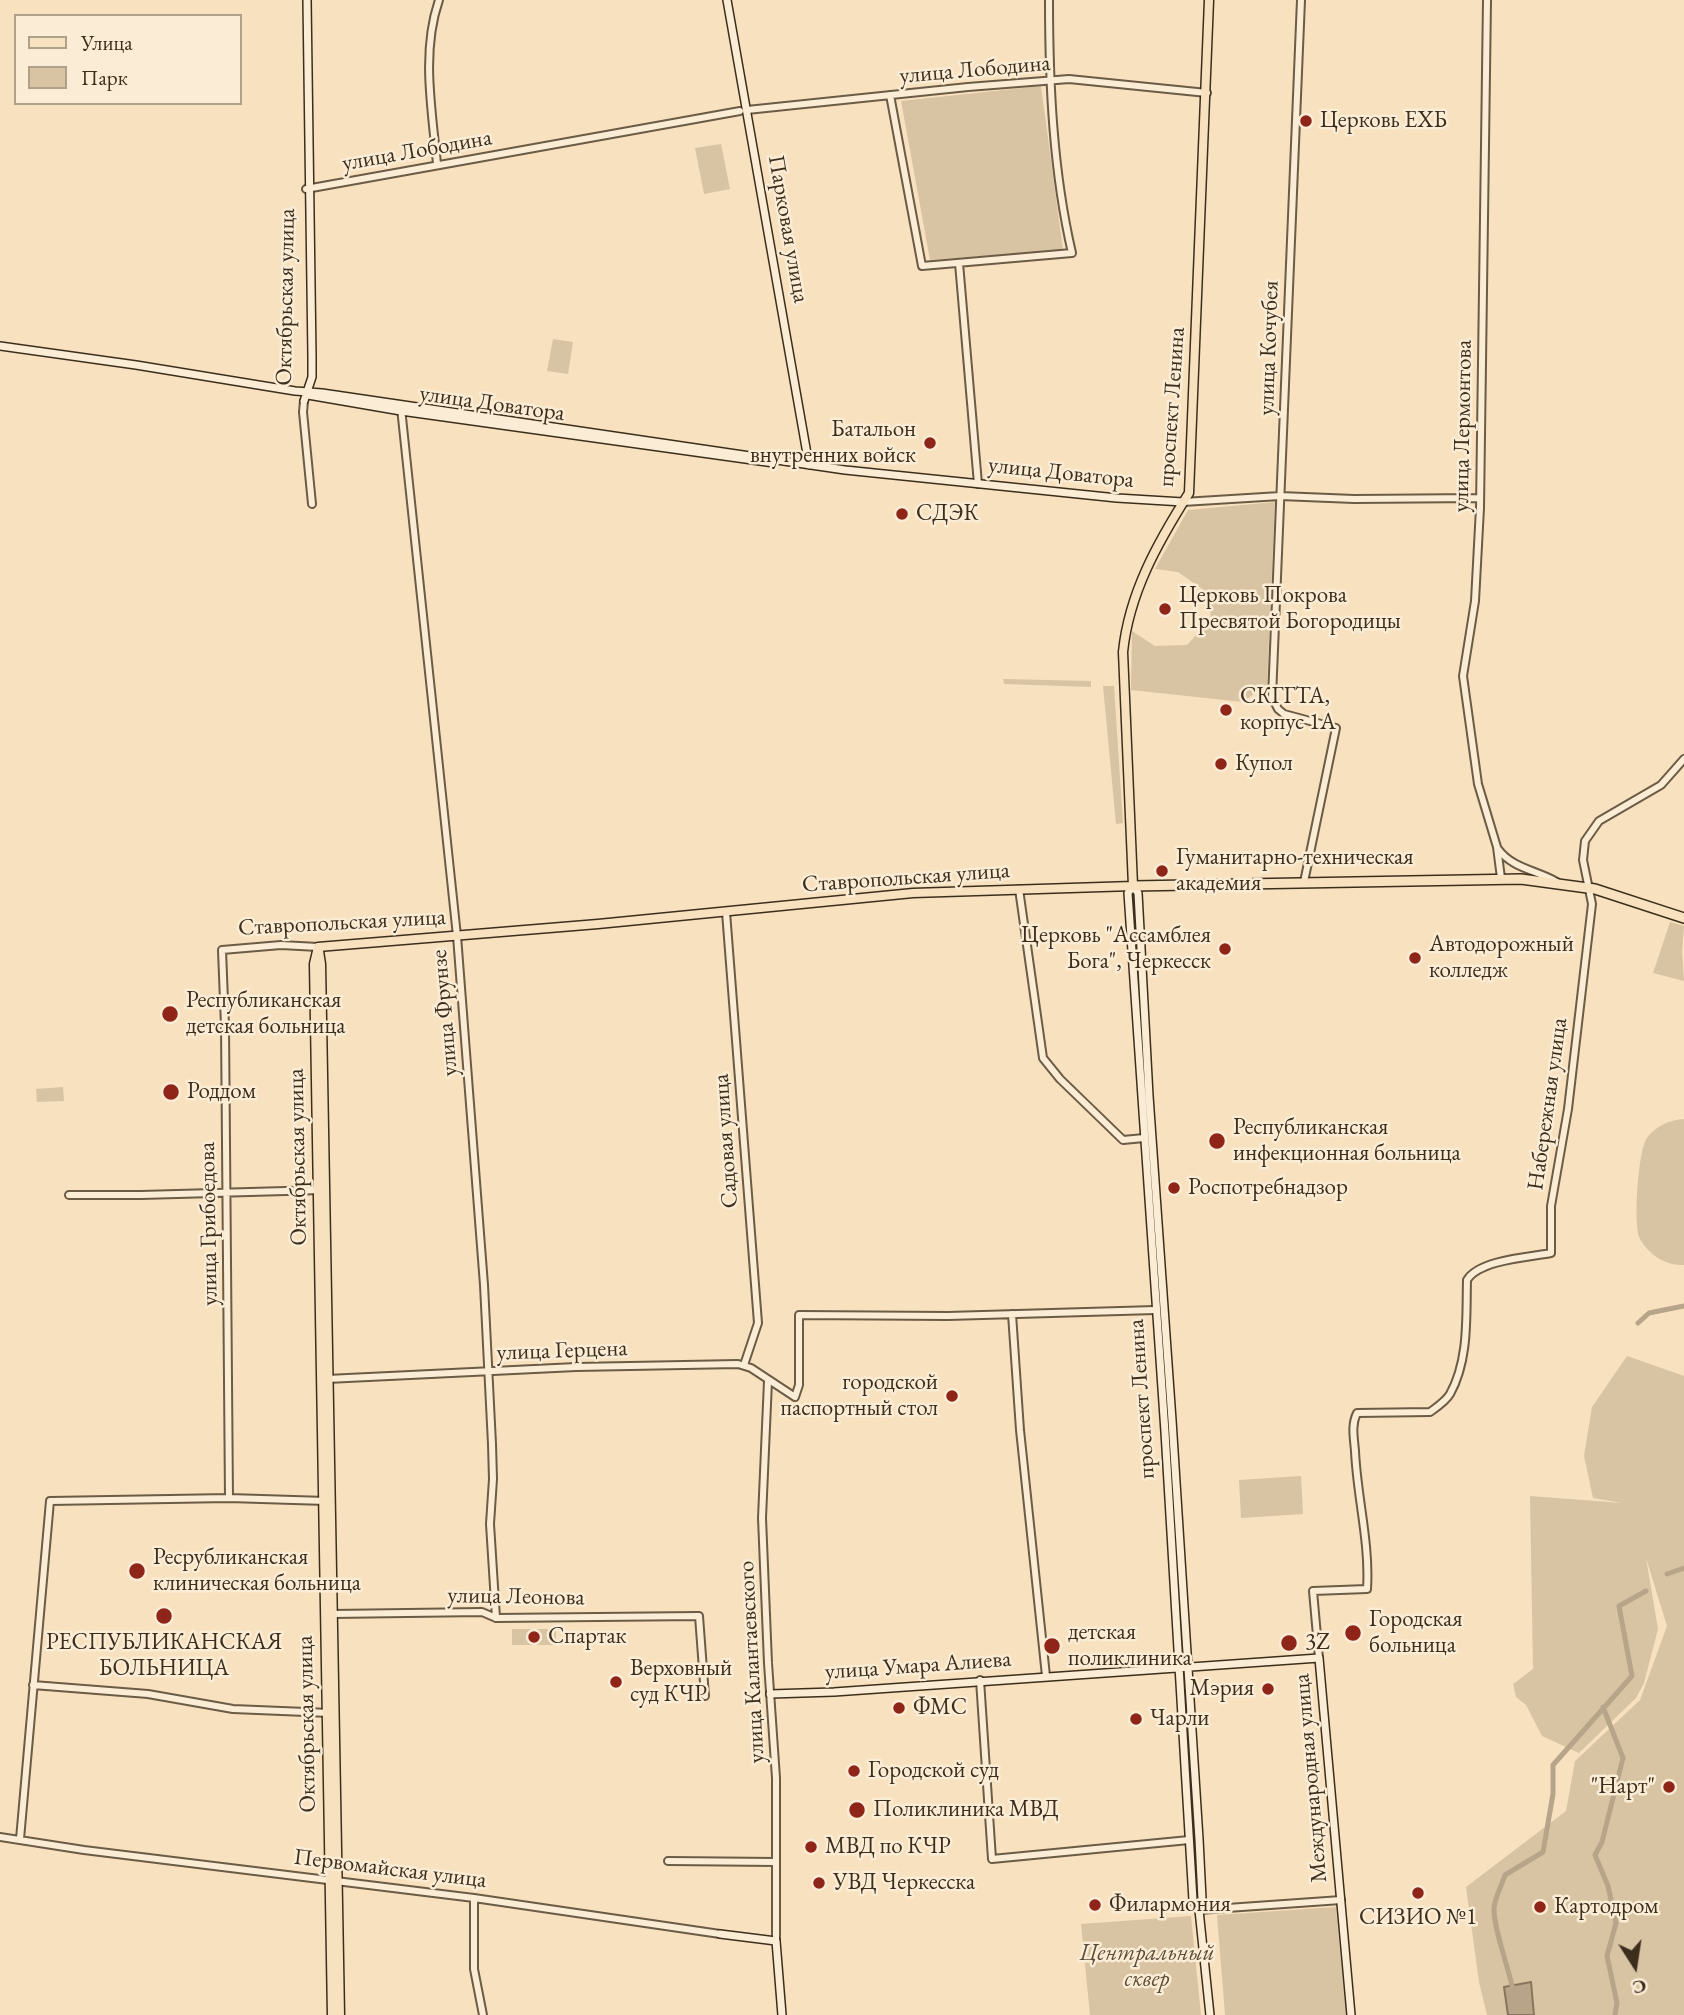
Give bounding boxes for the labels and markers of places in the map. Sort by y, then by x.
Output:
place label: Церковь ЕХБ [1320,107,1447,135]
marker: Церковь ЕХБ [1298,113,1314,129]
place label: Батальон внутренних войск [750,416,916,470]
marker: Батальон внутренних войск [922,435,938,451]
place label: СДЭК [916,500,979,528]
marker: СДЭК [894,506,910,522]
place label: Церковь Покрова Пресвятой Богородицы [1179,582,1401,636]
marker: Церковь Покрова Пресвятой Богородицы [1157,601,1173,617]
place label: СКГГТА, корпус 1А [1240,683,1336,737]
marker: СКГГТА, корпус 1А [1218,702,1234,718]
place label: Купол [1235,750,1293,778]
marker: Купол [1213,756,1229,772]
place label: Гуманитарно-техническая академия [1176,844,1414,898]
marker: Гуманитарно-техническая академия [1154,863,1170,879]
place label: Церковь "Ассамблея Бога", Черкесск [1021,922,1211,976]
place label: Автодорожный колледж [1429,931,1574,985]
marker: Церковь "Ассамблея Бога", Черкесск [1217,941,1233,957]
marker: Автодорожный колледж [1407,950,1423,966]
place label: Республиканская детская больница [186,987,345,1041]
marker: Республиканская детская больница [160,1004,180,1024]
place label: Роддом [187,1078,256,1106]
marker: Роддом [161,1082,181,1102]
place label: Республиканская инфекционная больница [1233,1114,1461,1168]
marker: Республиканская инфекционная больница [1207,1131,1227,1151]
place label: Роспотребнадзор [1188,1174,1348,1202]
marker: Роспотребнадзор [1166,1180,1182,1196]
place label: городской паспортный стол [780,1369,938,1423]
marker: городской паспортный стол [944,1388,960,1404]
place label: Ресрубликанская клиническая больница [153,1544,361,1598]
marker: Ресрубликанская клиническая больница [127,1561,147,1581]
marker: РЕСПУБЛИКАНСКАЯ БОЛЬНИЦА [154,1606,174,1626]
place label: Городская больница [1369,1606,1463,1660]
place label: детская поликлиника [1068,1619,1192,1673]
place label: Спартак [548,1623,627,1651]
marker: Городская больница [1343,1623,1363,1643]
place label: РЕСПУБЛИКАНСКАЯ БОЛЬНИЦА [46,1629,282,1683]
marker: Спартак [526,1629,542,1645]
place label: 3Z [1305,1629,1330,1657]
marker: 3Z [1279,1633,1299,1653]
marker: детская поликлиника [1042,1636,1062,1656]
place label: Верховный суд КЧР [630,1655,732,1709]
marker: Верховный суд КЧР [608,1674,624,1690]
place label: Мэрия [1190,1675,1254,1703]
marker: Мэрия [1260,1681,1276,1697]
place label: ФМС [913,1694,967,1722]
marker: ФМС [891,1700,907,1716]
place label: Чарли [1150,1705,1209,1733]
marker: Чарли [1128,1711,1144,1727]
place label: Городской суд [868,1757,999,1785]
marker: Городской суд [846,1763,862,1779]
place label: "Нарт" [1591,1773,1655,1801]
marker: "Нарт" [1661,1779,1677,1795]
place label: Поликлиника МВД [873,1796,1059,1824]
marker: Поликлиника МВД [847,1800,867,1820]
place label: МВД по КЧР [825,1833,951,1861]
marker: МВД по КЧР [803,1839,819,1855]
place label: УВД Черкесска [833,1869,975,1897]
marker: УВД Черкесска [811,1875,827,1891]
marker: СИЗИО №1 [1410,1885,1426,1901]
place label: Филармония [1109,1891,1231,1919]
place label: Картодром [1554,1893,1658,1921]
marker: Филармония [1087,1897,1103,1913]
marker: Картодром [1532,1899,1548,1915]
place label: СИЗИО №1 [1359,1904,1477,1932]

